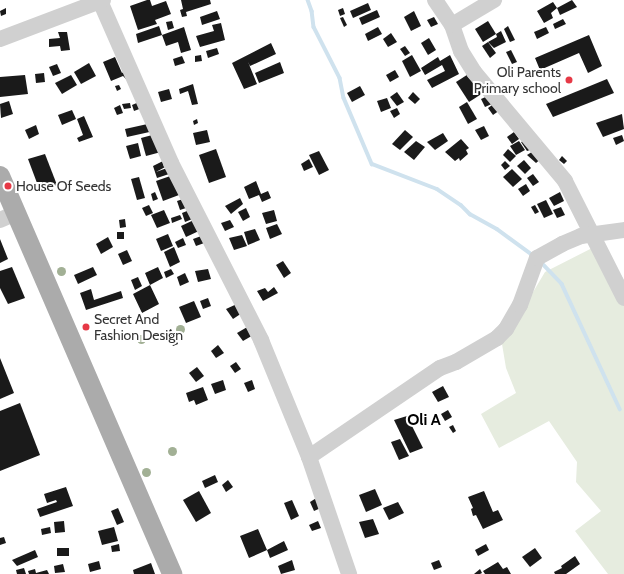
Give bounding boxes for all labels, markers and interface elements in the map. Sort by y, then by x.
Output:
place label: Oli Parents Primary school [474,64,561,96]
marker: Oli Parents Primary school [564,75,574,85]
place label: House Of Seeds [16,178,111,194]
marker: House Of Seeds [3,181,13,191]
place label: Secret And Fashion Design [94,311,183,344]
marker: Secret And Fashion Design [81,322,91,332]
district label: Oli A [407,410,441,430]

